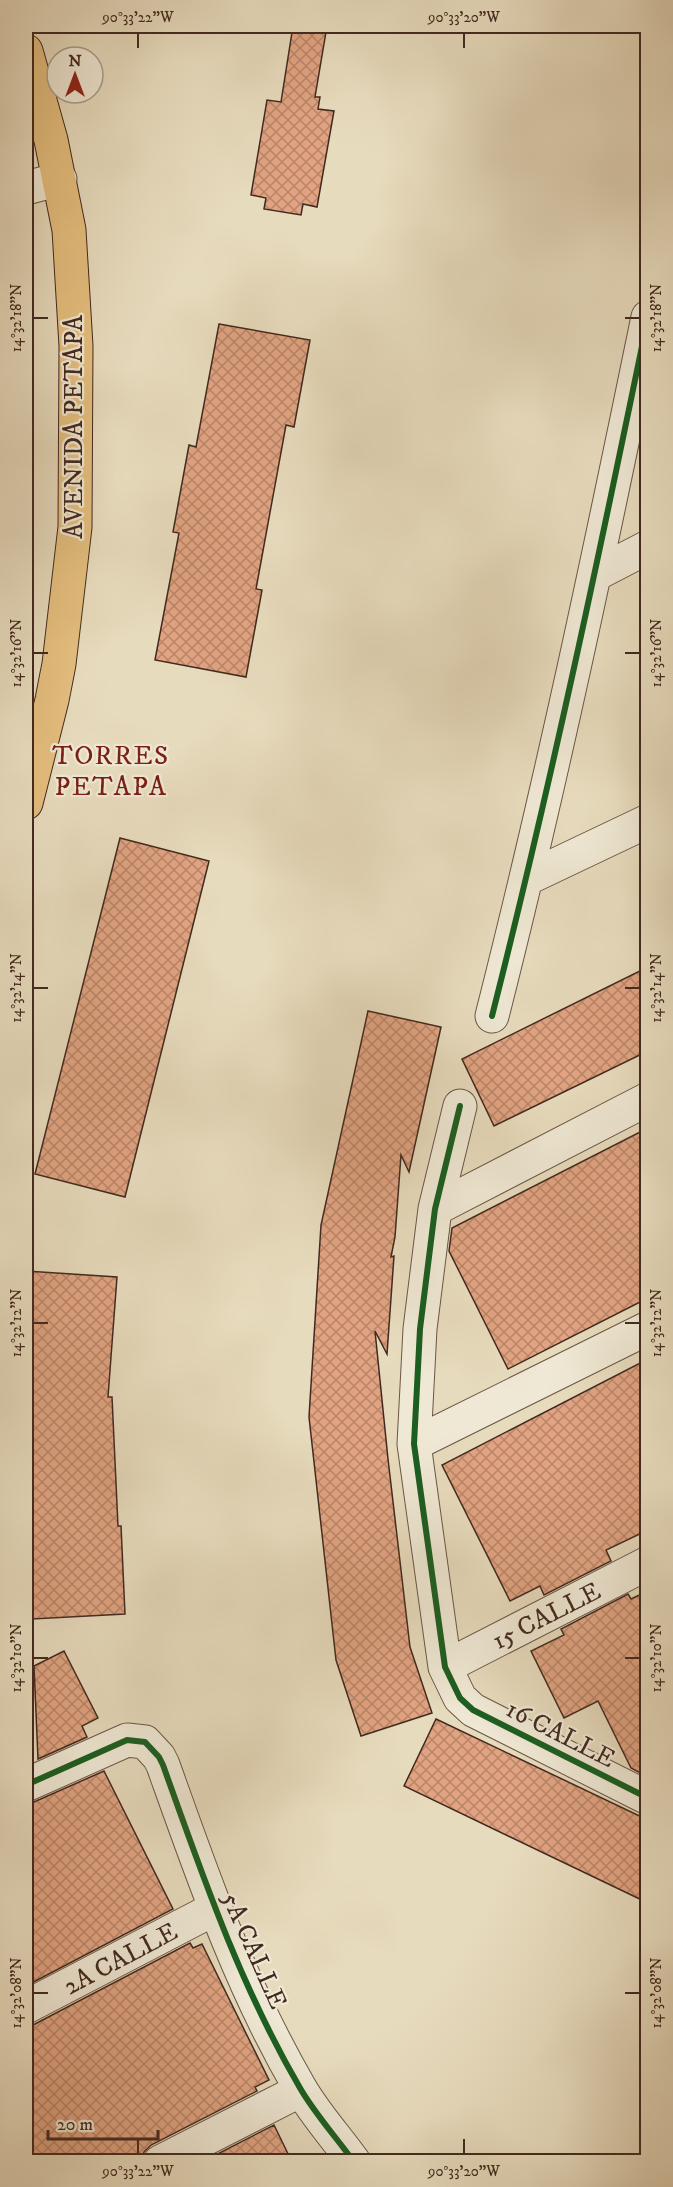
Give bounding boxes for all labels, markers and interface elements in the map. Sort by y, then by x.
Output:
text: 90°33'22"W [101,8,174,27]
text: 90°33'20"W [427,8,500,27]
north arrow [45,45,105,105]
text: N [68,51,82,71]
text: 14°32'18"N [7,284,26,352]
text: 14°32'18"N [647,284,666,352]
street label: AVENIDA PETAPA [58,315,91,539]
text: 14°32'16"N [7,619,26,687]
text: 14°32'16"N [647,619,666,687]
district label: TORRES PETAPA [52,739,170,804]
text: 14°32'14"N [7,953,26,1023]
text: 14°32'14"N [647,953,666,1023]
text: 14°32'12"N [7,1289,26,1357]
text: 14°32'12"N [647,1289,666,1357]
street label: 15 CALLE [487,1575,607,1658]
text: 14°32'10"N [7,1623,26,1693]
text: 14°32'10"N [647,1623,666,1693]
street label: 16 CALLE [500,1693,621,1776]
street label: 5A CALLE [213,1887,294,2014]
street label: 2A CALLE [58,1915,183,2003]
text: 14°32'08"N [7,1957,26,2029]
text: 14°32'08"N [647,1957,666,2029]
scale bar [48,2103,158,2141]
text: 20 m [57,2114,93,2136]
text: 90°33'22"W [101,2162,174,2181]
text: 90°33'20"W [427,2162,500,2181]

